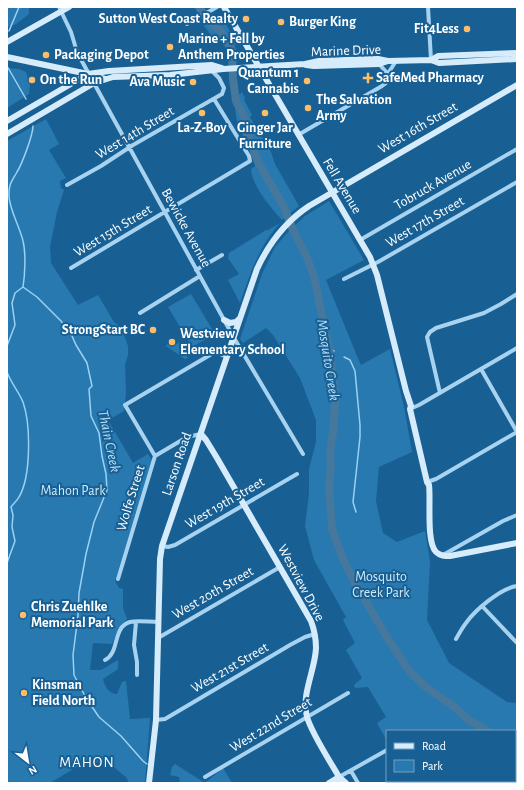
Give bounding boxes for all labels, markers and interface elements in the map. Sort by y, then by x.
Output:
place label: Sutton West Coast Realty [98,12,239,26]
marker: Sutton West Coast Realty [241,14,251,24]
place label: Burger King [289,15,357,29]
marker: Burger King [276,17,286,27]
place label: Fit4Less [414,22,459,36]
marker: Fit4Less [462,24,472,34]
place label: Marine + Fell by Anthem Properties [178,32,285,62]
marker: Marine + Fell by Anthem Properties [165,42,175,52]
street label: Marine Drive [311,43,381,59]
place label: Packaging Depot [54,48,149,62]
marker: Packaging Depot [41,50,51,60]
place label: Quantum 1 Cannabis [238,66,299,96]
place label: SafeMed Pharmacy [376,71,485,85]
place label: On the Run [40,73,102,87]
marker: SafeMed Pharmacy [363,73,373,83]
marker: On the Run [27,75,37,85]
place label: Ava Music [129,75,186,89]
marker: Quantum 1 Cannabis [302,76,312,86]
marker: Ava Music [188,77,198,87]
place label: The Salvation Army [316,93,392,123]
street label: West 16th Street [376,99,460,156]
marker: The Salvation Army [303,103,313,113]
street label: West 14th Street [93,104,177,162]
marker: La-Z-Boy [197,108,207,118]
marker: Ginger Jar Furniture [260,108,270,118]
place label: La-Z-Boy [177,121,227,135]
place label: Ginger Jar Furniture [237,121,293,151]
street label: Fell Avenue [320,156,364,216]
street label: Tobruck Avenue [392,157,474,213]
street label: Bewicke Avenue [159,186,213,270]
street label: West 17th Street [383,194,467,250]
street label: West 15th Street [72,202,155,260]
water label: Mosquito Creek [314,318,342,402]
place label: StrongStart BC [62,323,146,337]
marker: StrongStart BC [148,325,158,335]
place label: Westview Elementary School [180,327,285,357]
marker: Westview Elementary School [167,337,177,347]
water label: Thain Creek [95,408,123,474]
street label: Larson Road [160,431,194,497]
street label: Wolfe Street [114,463,148,533]
street label: West 19th Street [183,474,267,531]
park label: Mahon Park [40,484,106,498]
street label: Westview Drive [275,542,327,624]
street label: West 20th Street [170,564,256,622]
park label: Mosquito Creek Park [352,570,410,600]
place label: Chris Zuehlke Memorial Park [31,600,114,630]
marker: Chris Zuehlke Memorial Park [18,610,28,620]
street label: West 21st Street [189,640,271,696]
place label: Kinsman Field North [32,678,95,708]
marker: Kinsman Field North [19,688,29,698]
street label: West 22nd Street [228,695,315,755]
legend [386,730,516,782]
text: Road [422,740,446,752]
north arrow [8,742,48,782]
district label: MAHON [59,755,115,770]
text: Park [422,760,443,772]
text: N [27,763,39,777]

